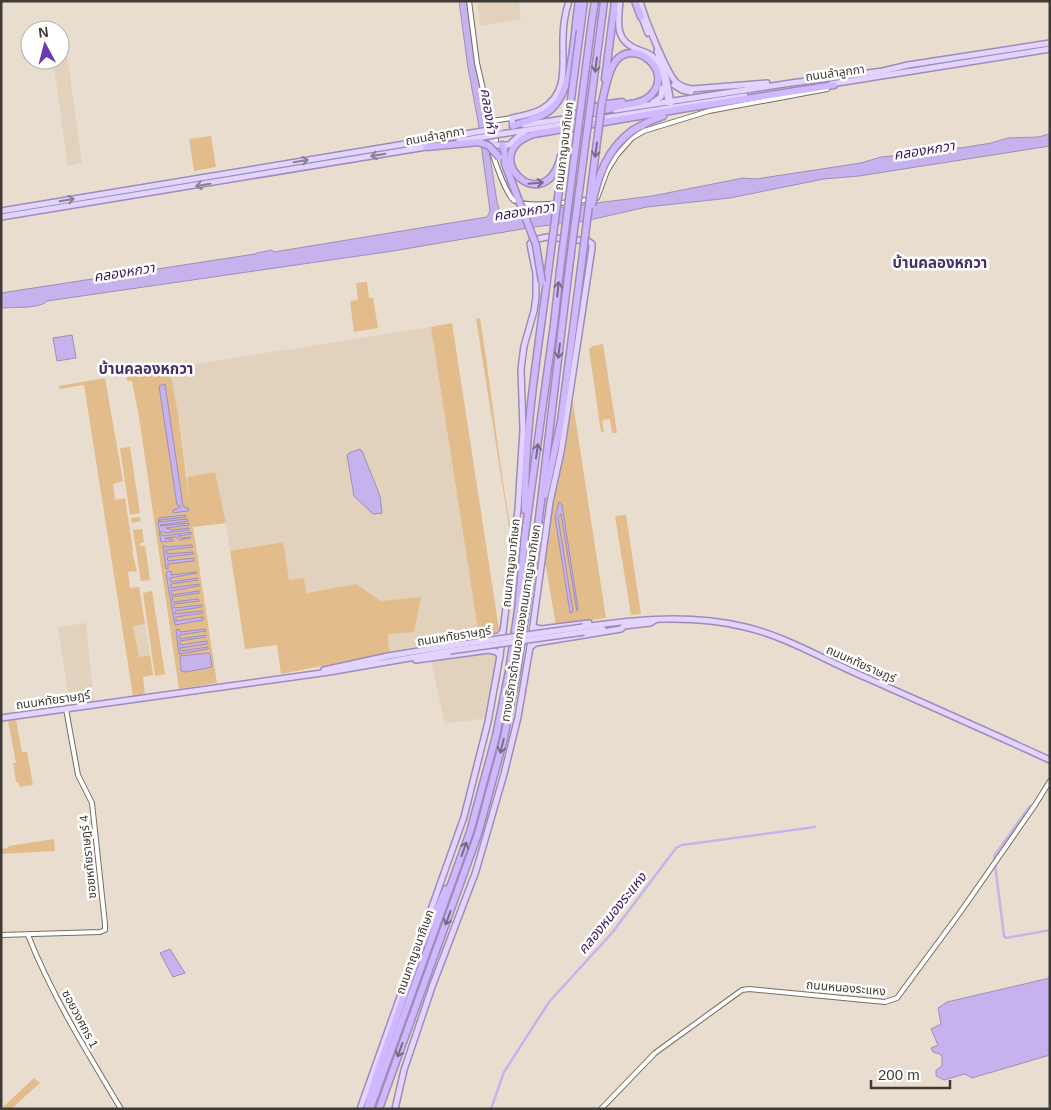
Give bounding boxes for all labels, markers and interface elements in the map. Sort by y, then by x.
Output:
north arrow [20,20,70,70]
text: N [37,24,49,41]
one-way arrow [591,57,601,73]
street label: ถนนลำลูกกา [804,62,866,84]
water label: คลองห้า [477,87,501,136]
street label: ถนนกาญจนาภิเษก [552,101,576,191]
street label: ถนนลำลูกกา [404,124,466,148]
water label: คลองหกวา [892,137,957,163]
one-way arrow [591,142,601,158]
one-way arrow [371,151,387,161]
one-way arrow [293,156,309,166]
one-way arrow [527,178,543,187]
one-way arrow [195,180,211,190]
one-way arrow [58,195,74,205]
water label: คลองหกวา [492,198,557,224]
district label: บ้านคลองหกวา [893,254,987,271]
water label: คลองหกวา [92,259,157,285]
one-way arrow [553,282,563,298]
one-way arrow [554,343,564,359]
district label: บ้านคลองหกวา [99,360,193,377]
one-way arrow [532,443,542,459]
street label: ถนนกาญจนาภิเษก [499,518,523,608]
street label: ทางบริการด้านนอกของถนนกาญจนาภิเษก [498,523,544,723]
street label: ถนนหทัยราษฎร์ [416,623,493,649]
street label: ถนนหทัยราษฎร์ [824,642,899,686]
street label: ถนนหทัยราษฎร์ [15,688,92,712]
one-way arrow [497,738,506,754]
street label: ซอยหทัยราษฎร์ 4 [77,814,99,899]
one-way arrow [460,842,469,857]
water label: คลองหนองระแหง [574,868,651,957]
street label: ถนนกาญจนาภิเษก [393,908,437,996]
one-way arrow [443,910,452,925]
street label: ถนนหนองระแหง [806,978,886,998]
street label: ซอยวงศกร 1 [59,988,101,1051]
one-way arrow [395,1042,404,1058]
scale bar [871,1058,950,1090]
text: 200 m [878,1066,920,1083]

